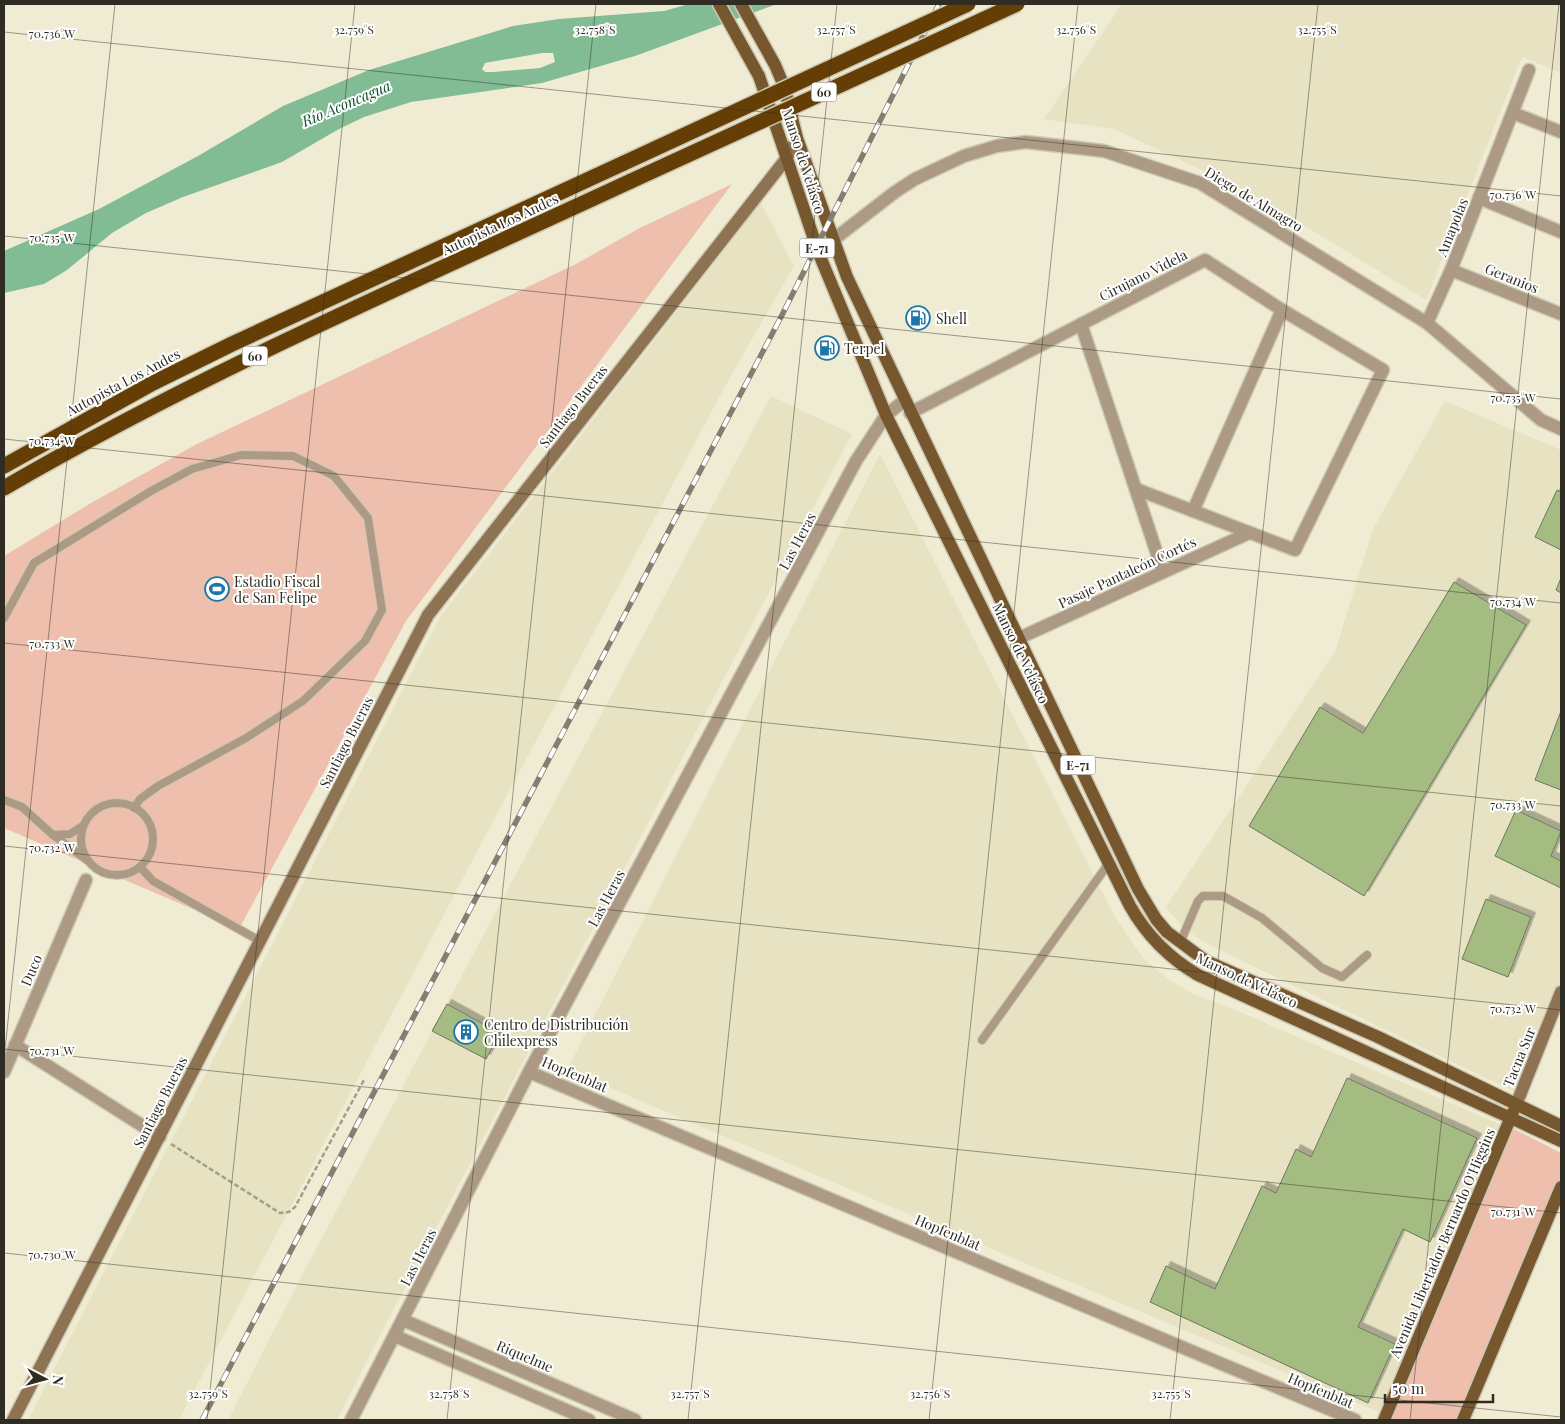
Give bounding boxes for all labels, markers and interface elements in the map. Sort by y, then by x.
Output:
text: 32.759°S [334,21,374,37]
text: 32.758°S [575,21,615,37]
text: 32.757°S [816,21,856,37]
text: 32.756°S [1056,21,1096,37]
text: 32.755°S [1297,21,1337,37]
text: 70.736°W [29,25,75,41]
water label: Río Aconcagua [297,75,394,131]
road number: 60 [812,82,836,101]
street label: Manso de Velásco [778,106,830,216]
street label: Diego de Almagro [1201,162,1307,236]
text: 70.736°W [1490,186,1536,202]
street label: Autopista Los Andes [438,189,561,260]
street label: Amapolas [1431,195,1472,260]
text: 70.735°W [29,229,75,245]
road number: E-71 [800,238,834,258]
street label: Cirujano Videla [1096,245,1190,305]
street label: Geranios [1482,259,1542,297]
fuel station icon: Shell [905,305,931,331]
place label: Shell [936,309,967,328]
fuel station icon: Terpel [814,335,840,361]
place label: Terpel [844,339,885,358]
street label: Autopista Los Andes [62,344,183,421]
road number: 60 [242,346,268,366]
street label: Santiago Bueras [535,360,611,452]
text: 70.735°W [1490,389,1536,405]
text: 70.734°W [29,432,75,448]
street label: Las Heras [774,509,820,573]
street label: Pasaje Pantaleón Cortés [1055,532,1199,612]
place label: Estadio Fiscal de San Felipe [234,572,320,607]
sports icon: Estadio Fiscal de San Felipe [204,576,230,602]
text: 70.734°W [1490,593,1536,609]
street label: Manso de Velásco [988,599,1054,707]
text: 70.733°W [29,635,75,651]
street label: Santiago Bueras [315,693,377,791]
road number: E-71 [1060,756,1096,774]
text: 70.733°W [1490,796,1536,812]
text: 70.732°W [29,839,75,855]
street label: Las Heras [583,866,629,930]
street label: Manso de Velásco [1193,948,1301,1012]
street label: Duco [16,951,46,989]
text: 70.732°W [1490,1000,1536,1016]
place label: Centro de Distribución Chilexpress [484,1015,629,1050]
building icon: Centro de Distribución Chilexpress [453,1019,479,1045]
street label: Tacna Sur [1498,1024,1540,1090]
text: 70.731°W [30,1042,74,1058]
street label: Hopfenblat [539,1052,612,1097]
street label: Santiago Bueras [129,1053,191,1151]
street label: Avenida Libertador Bernardo O'Higgins [1384,1125,1499,1362]
text: 70.731°W [1491,1203,1535,1219]
street label: Hopfenblat [912,1210,985,1255]
street label: Las Heras [395,1225,441,1289]
text: 70.730°W [28,1246,76,1262]
street label: Riquelme [494,1336,556,1376]
north arrow [20,1354,70,1404]
street label: Hopfenblat [1285,1368,1358,1413]
scale bar [1385,1372,1492,1404]
text: N [48,1374,68,1386]
text: 50 m [1392,1378,1425,1398]
text: 32.759°S [188,1385,228,1401]
text: 32.758°S [429,1385,469,1401]
text: 32.757°S [670,1385,710,1401]
text: 32.756°S [910,1385,950,1401]
text: 32.755°S [1151,1385,1191,1401]

